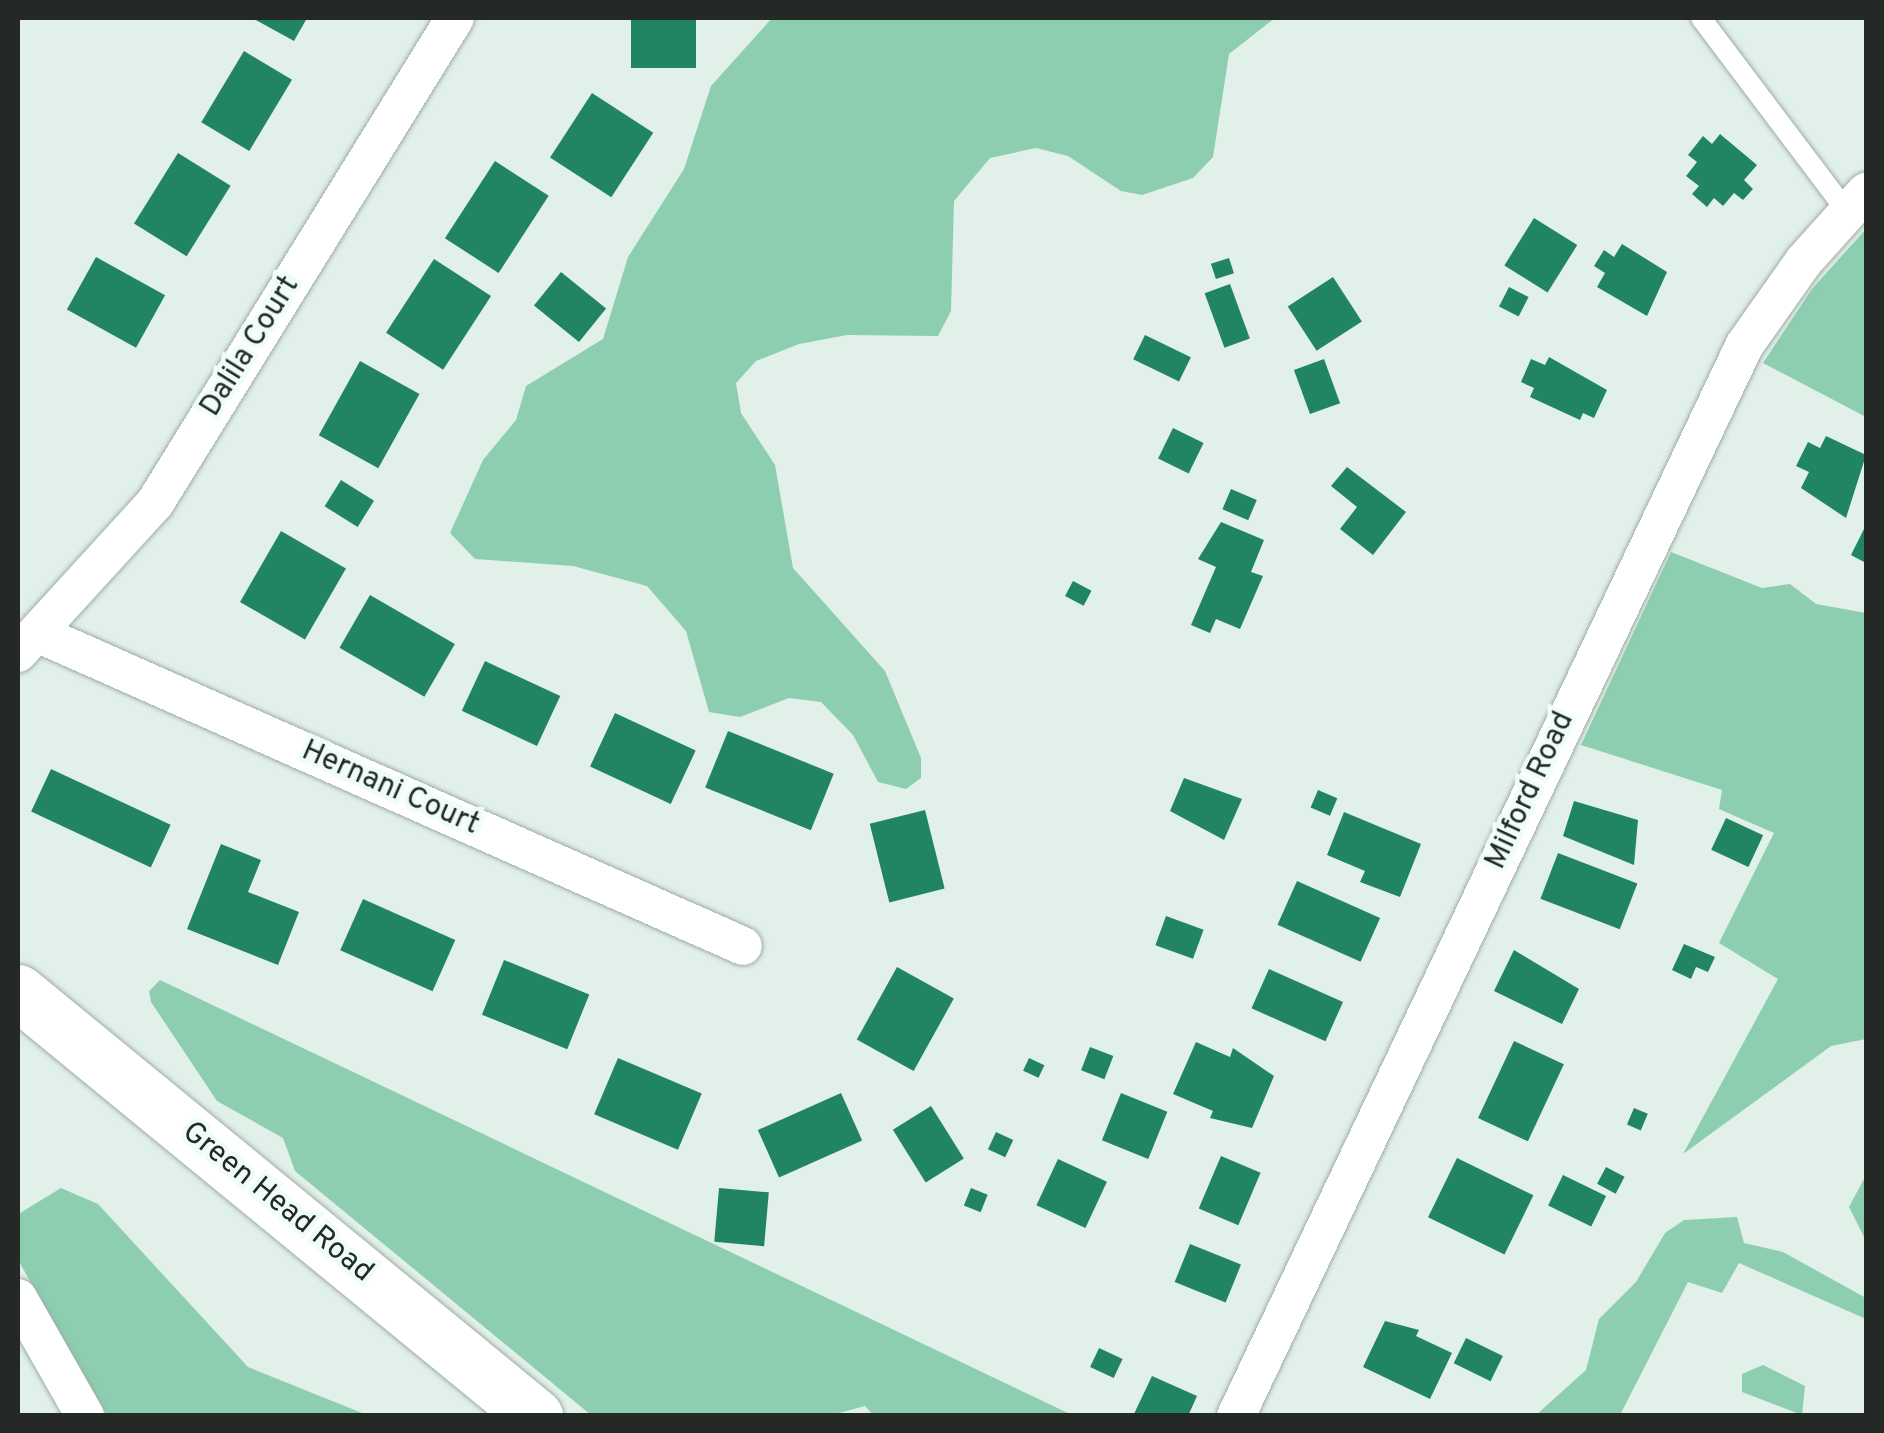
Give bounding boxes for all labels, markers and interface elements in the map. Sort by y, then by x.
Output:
street label: Dalila Court [194,270,308,424]
street label: Milford Road [1479,706,1583,876]
street label: Hernani Court [296,734,484,844]
street label: Green Head Road [174,1115,380,1291]

